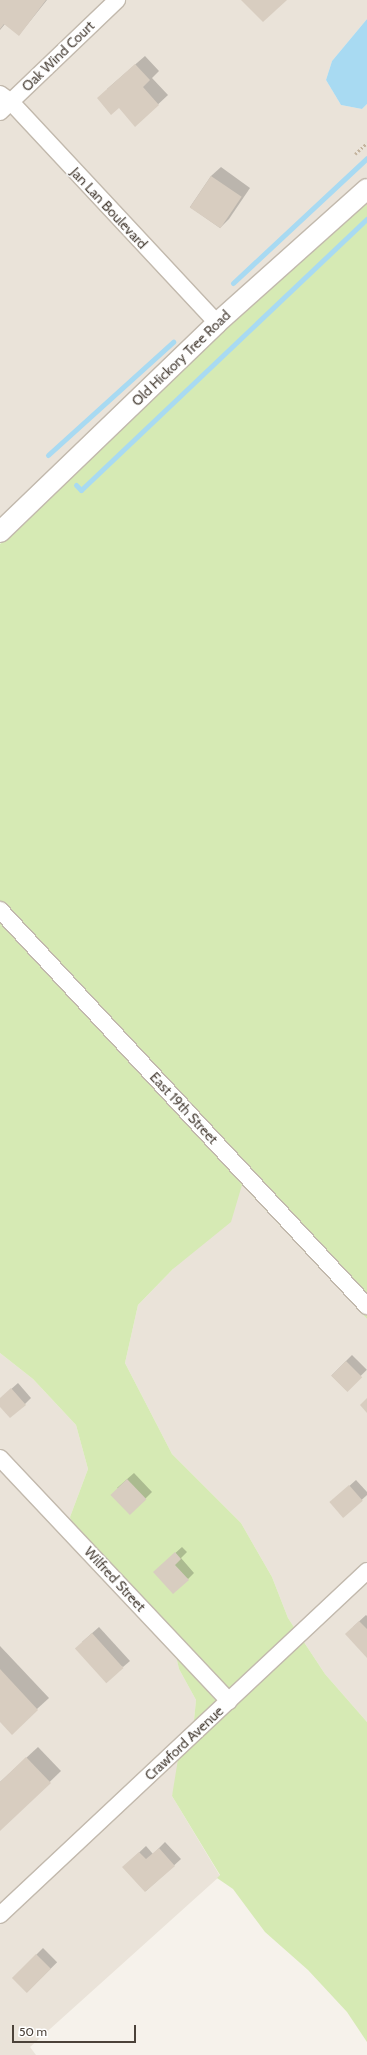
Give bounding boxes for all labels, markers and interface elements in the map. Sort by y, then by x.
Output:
street label: Oak Wind Court [18,17,98,95]
street label: Jan Lan Boulevard [67,164,151,252]
street label: Old Hickory Tree Road [128,307,234,409]
street label: East 19th Street [146,1069,222,1147]
street label: Wilfred Street [81,1543,149,1615]
street label: Crawford Avenue [141,1702,227,1784]
scale bar [14,2017,138,2043]
text: 50 m [19,2024,47,2039]

